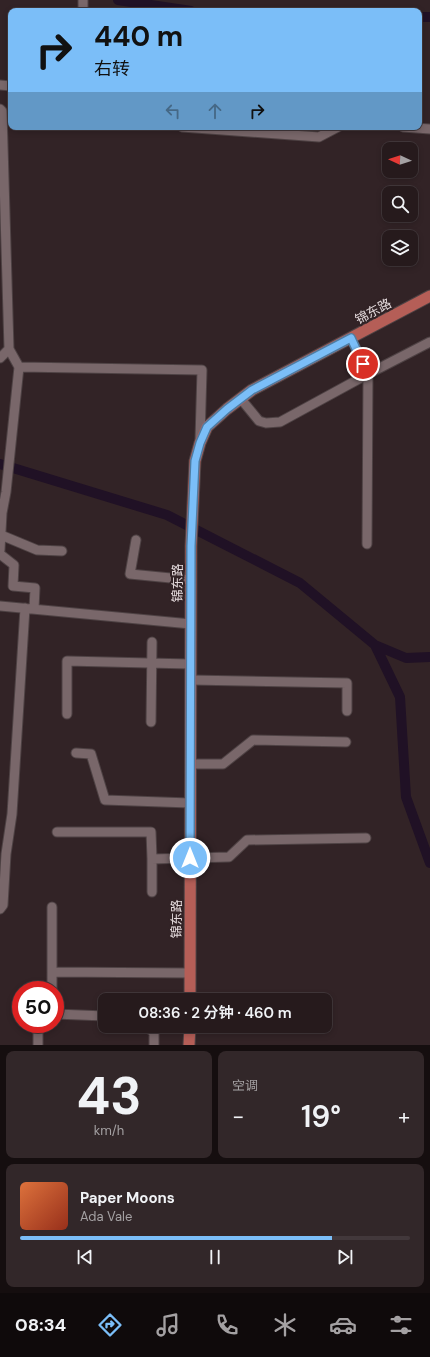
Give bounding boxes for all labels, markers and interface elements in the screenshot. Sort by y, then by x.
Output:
text: 440 m [94,18,183,55]
icon: right [28,24,80,76]
text: 右转 [94,57,130,81]
icon: left [162,100,184,122]
icon: ahead [204,100,226,122]
icon: right [246,100,268,122]
north arrow [382,142,418,178]
map controls [382,142,418,266]
button: search [382,186,418,222]
button: layers [382,230,418,266]
street label: 锦东路 [352,295,394,328]
pin [346,347,380,381]
icon: arrive [352,353,374,375]
street label: 锦东路 [169,563,186,603]
position arrow [169,837,211,879]
street label: 锦东路 [168,899,185,939]
speed limit sign: 50 [12,981,64,1033]
text: 08:36 · 2 分钟 · 460 m [138,1003,292,1023]
text: 43 [76,1062,142,1130]
text: 空调 [232,1077,258,1094]
text: 19° [301,1097,341,1136]
text: − [232,1102,244,1131]
text: + [398,1102,410,1131]
text: km/h [94,1122,124,1139]
text: Paper Moons [80,1188,175,1208]
text: Ada Vale [80,1208,132,1225]
icon: previous [74,1246,96,1268]
icon: pause [204,1246,226,1268]
icon: next [334,1246,356,1268]
icon: directions [96,1311,124,1339]
icon: music [154,1311,182,1339]
icon: phone [213,1311,241,1339]
icon: climate [271,1311,299,1339]
icon: car [329,1311,357,1339]
icon: filters [387,1311,415,1339]
text: 08:34 [15,1313,66,1337]

